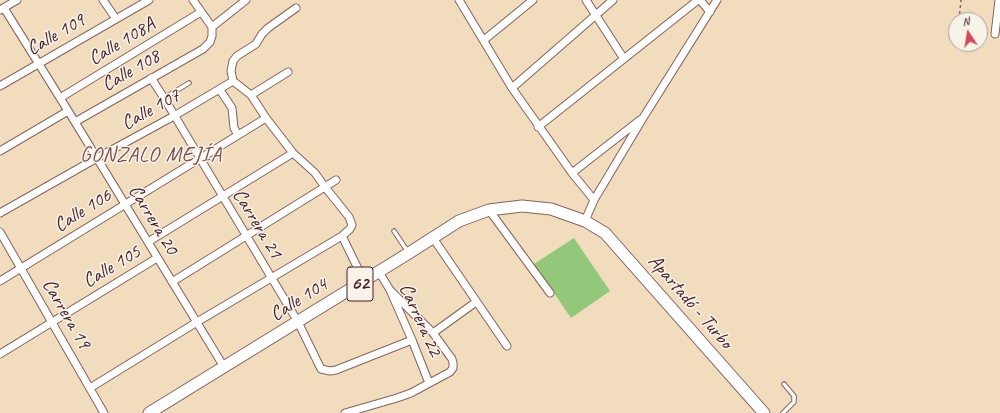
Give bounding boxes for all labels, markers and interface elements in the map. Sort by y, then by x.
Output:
street label: Calle 109 [23,9,89,61]
north arrow [948,12,988,52]
street label: Calle 108A [84,13,160,71]
text: N [961,14,971,29]
street label: Calle 108 [98,45,164,97]
street label: Calle 107 [118,84,184,136]
district label: GONZALO MEJÍA [80,142,222,168]
street label: Carrera 20 [123,181,183,259]
street label: Calle 106 [50,184,116,238]
street label: Carrera 21 [227,185,287,263]
street label: Calle 105 [79,240,145,294]
street label: Apartadó - Turbo [643,250,737,354]
road number: 62 [347,267,373,301]
street label: Calle 104 [266,273,332,327]
street label: Carrera 19 [36,275,96,353]
street label: Carrera 22 [393,280,447,360]

